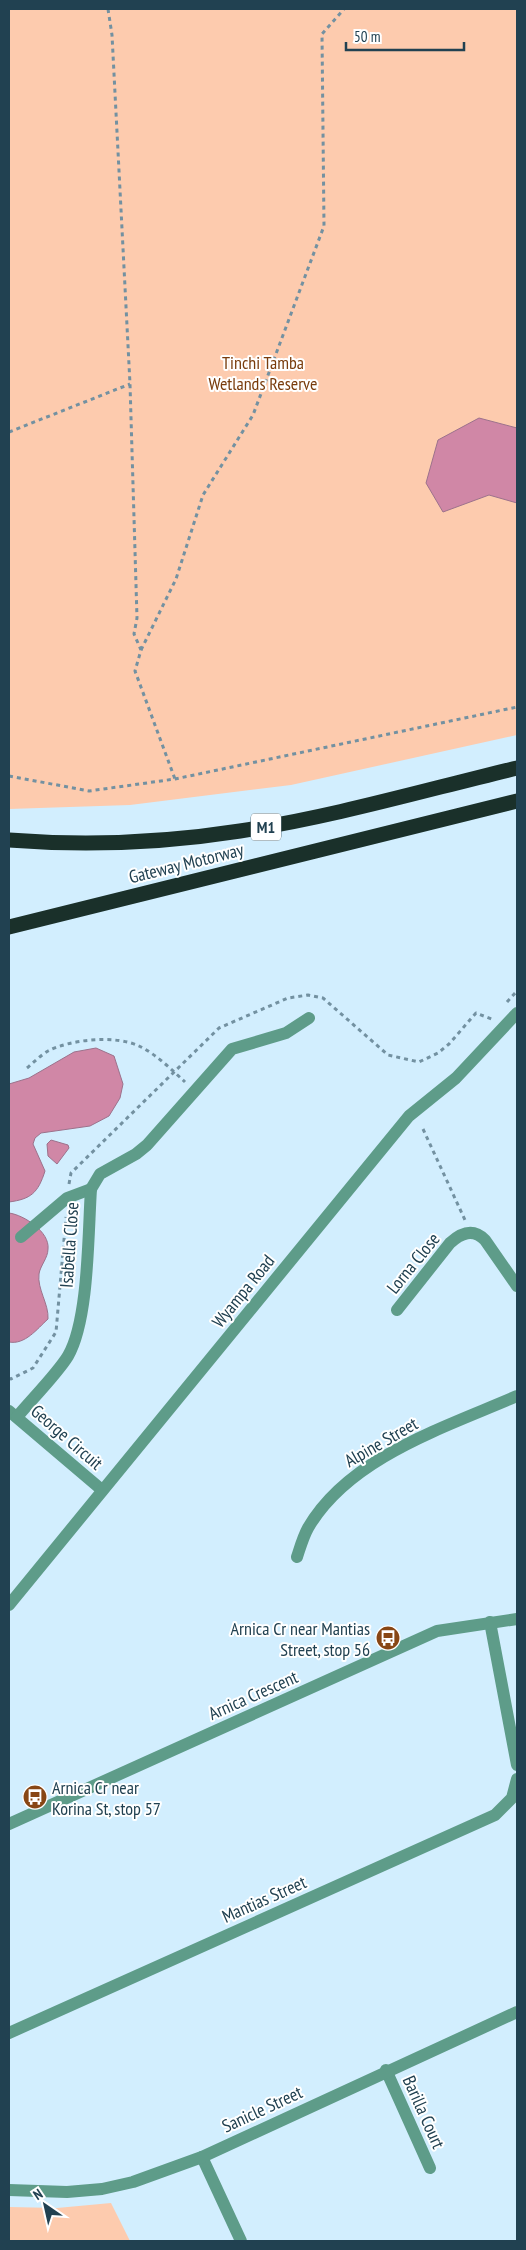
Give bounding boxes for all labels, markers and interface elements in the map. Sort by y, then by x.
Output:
scale bar [346,20,464,52]
text: 50 m [354,27,380,46]
park label: Tinchi Tamba Wetlands Reserve [208,351,318,395]
road number: M1 [251,814,281,840]
street label: Gateway Motorway [126,838,246,888]
street label: Isabella Close [55,1201,83,1289]
street label: Lorna Close [381,1228,445,1298]
street label: Wyampa Road [207,1250,279,1332]
street label: George Circuit [26,1399,108,1475]
street label: Alpine Street [340,1412,422,1472]
place label: Arnica Cr near Mantias Street, stop 56 [231,1617,370,1661]
bus stop icon: Arnica Cr near Mantias Street, stop 56 [375,1625,401,1651]
street label: Arnica Crescent [205,1665,301,1725]
place label: Arnica Cr near Korina St, stop 57 [52,1776,161,1820]
bus stop icon: Arnica Cr near Korina St, stop 57 [22,1784,48,1810]
street label: Mantias Street [218,1870,310,1928]
street label: Barilla Court [398,2072,450,2152]
street label: Sanicle Street [218,2080,306,2138]
north arrow [20,2180,70,2230]
text: N [30,2185,46,2204]

